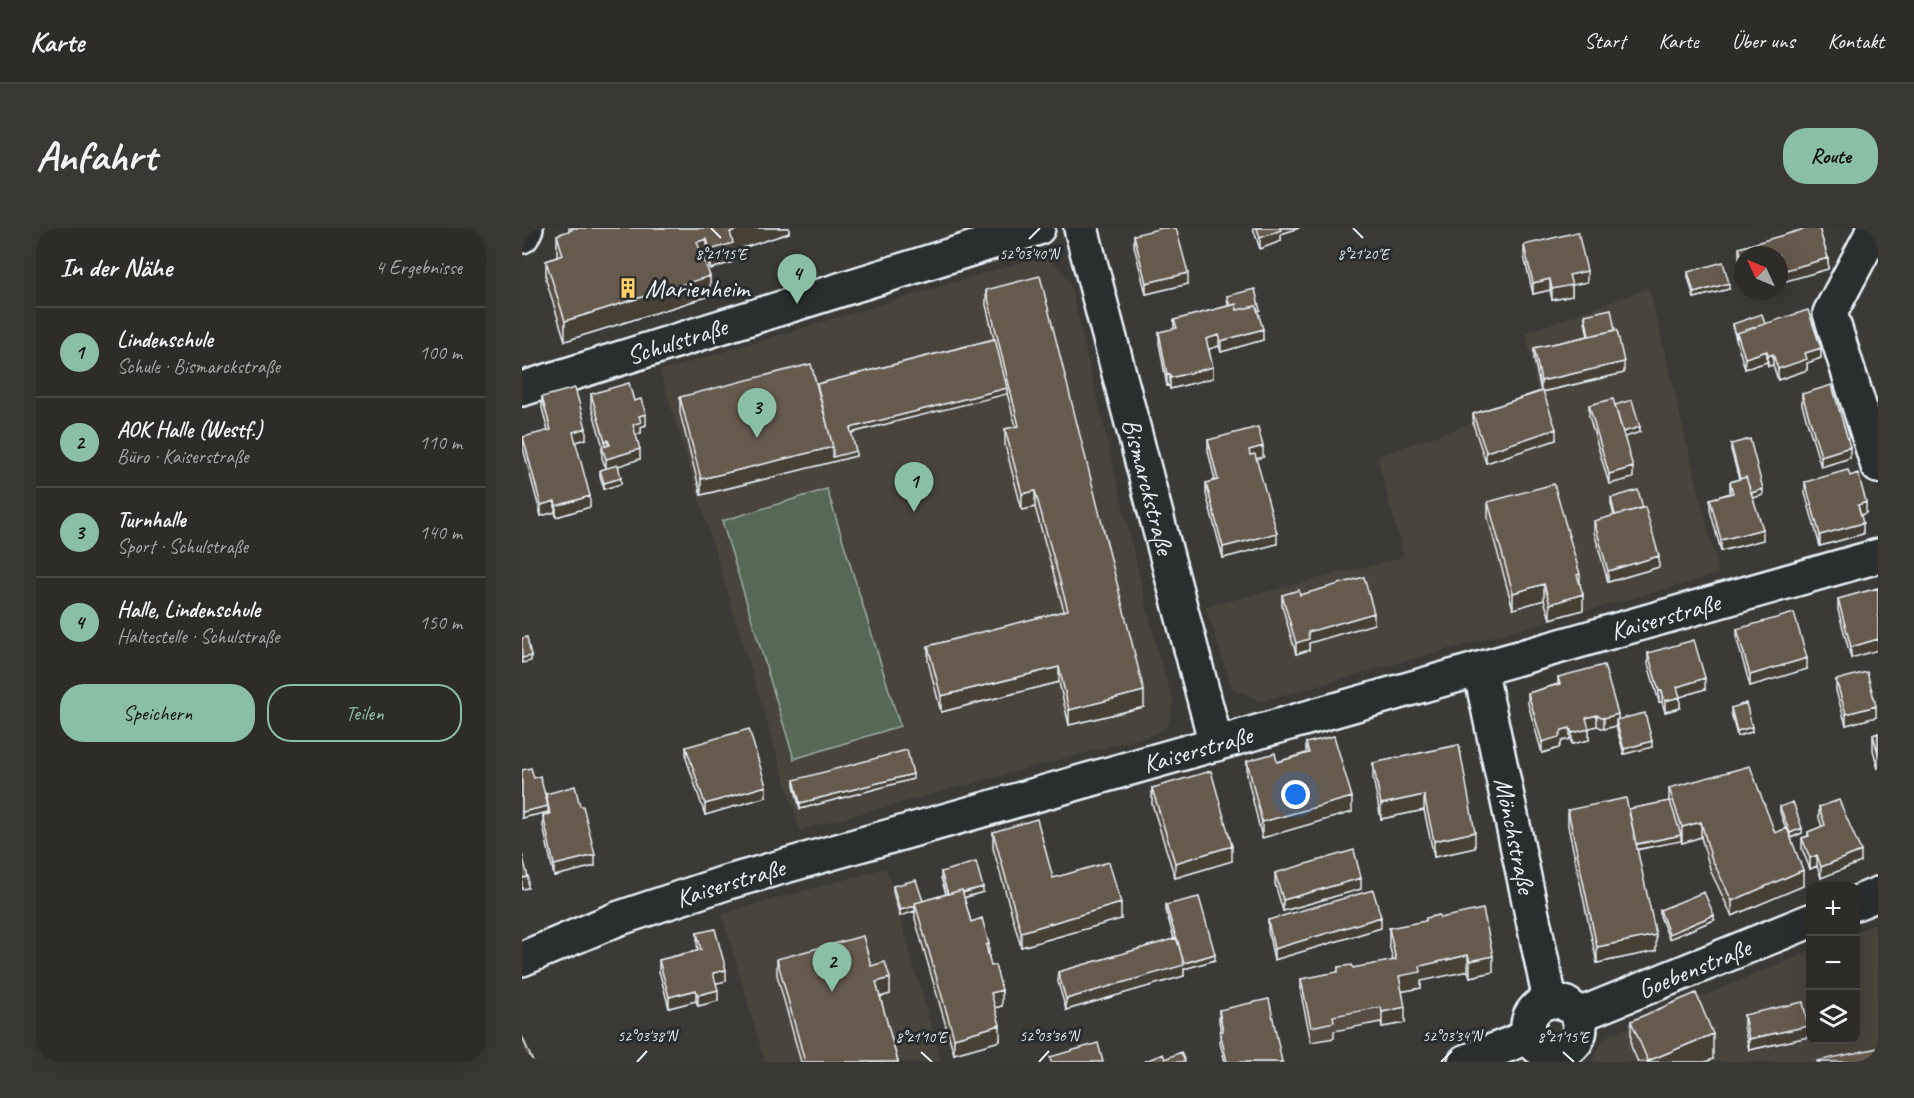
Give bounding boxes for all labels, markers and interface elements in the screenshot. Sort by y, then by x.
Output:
text: Karte [30,24,84,59]
text: Start [1584,28,1625,54]
text: Karte [1658,28,1699,54]
text: Über uns [1732,28,1795,54]
text: Kontakt [1828,28,1884,54]
button: Route [1783,128,1878,184]
text: Anfahrt [36,130,156,183]
text: 8°21'15"E [695,245,749,264]
text: 52°03'40"N [999,245,1062,264]
text: 8°21'20"E [1337,245,1391,264]
north arrow [1734,246,1788,300]
text: In der Nähe [60,251,172,284]
pin: 4 [778,254,816,304]
text: 4 Ergebnisse [375,255,462,280]
place label: Marienheim [645,272,752,305]
building icon: Marienheim [616,276,640,300]
street label: Schulstraße [623,309,733,372]
text: Lindenschule [117,326,213,354]
text: 1 [75,340,84,365]
text: 100 m [419,340,462,365]
text: Schule · Bismarckstraße [117,354,280,379]
pin: 3 [738,388,776,438]
street label: Bismarckstraße [1115,415,1182,560]
text: AOK Halle (Westf.) [117,416,262,444]
text: 2 [75,430,84,455]
text: 110 m [419,430,462,455]
text: Büro · Kaiserstraße [117,444,248,469]
pin: 1 [894,462,934,512]
text: Turnhalle [117,506,186,534]
text: 3 [75,520,84,545]
text: 140 m [419,520,462,545]
text: Sport · Schulstraße [117,534,248,559]
street label: Kaiserstraße [1607,585,1726,648]
text: Halle, Lindenschule [117,596,260,624]
text: 4 [75,610,84,635]
text: 150 m [419,610,462,635]
text: Haltestelle · Schulstraße [117,624,280,649]
button: Speichern [60,684,255,742]
button: Teilen [267,684,462,742]
street label: Kaiserstraße [1139,718,1258,781]
street label: Mönchstraße [1486,774,1544,899]
your location [1281,780,1310,809]
street label: Kaiserstraße [672,850,791,915]
map controls [1806,882,1860,1044]
button: + [1806,882,1860,936]
street label: Goebenstraße [1633,930,1758,1006]
button: − [1806,936,1860,990]
pin: 2 [812,942,852,992]
button: layers [1806,990,1860,1044]
text: 52°03'38"N [617,1027,680,1046]
text: 52°03'36"N [1019,1027,1082,1046]
text: 52°03'34"N [1422,1027,1485,1046]
text: 8°21'10"E [895,1028,949,1047]
text: 8°21'15"E [1537,1028,1591,1047]

